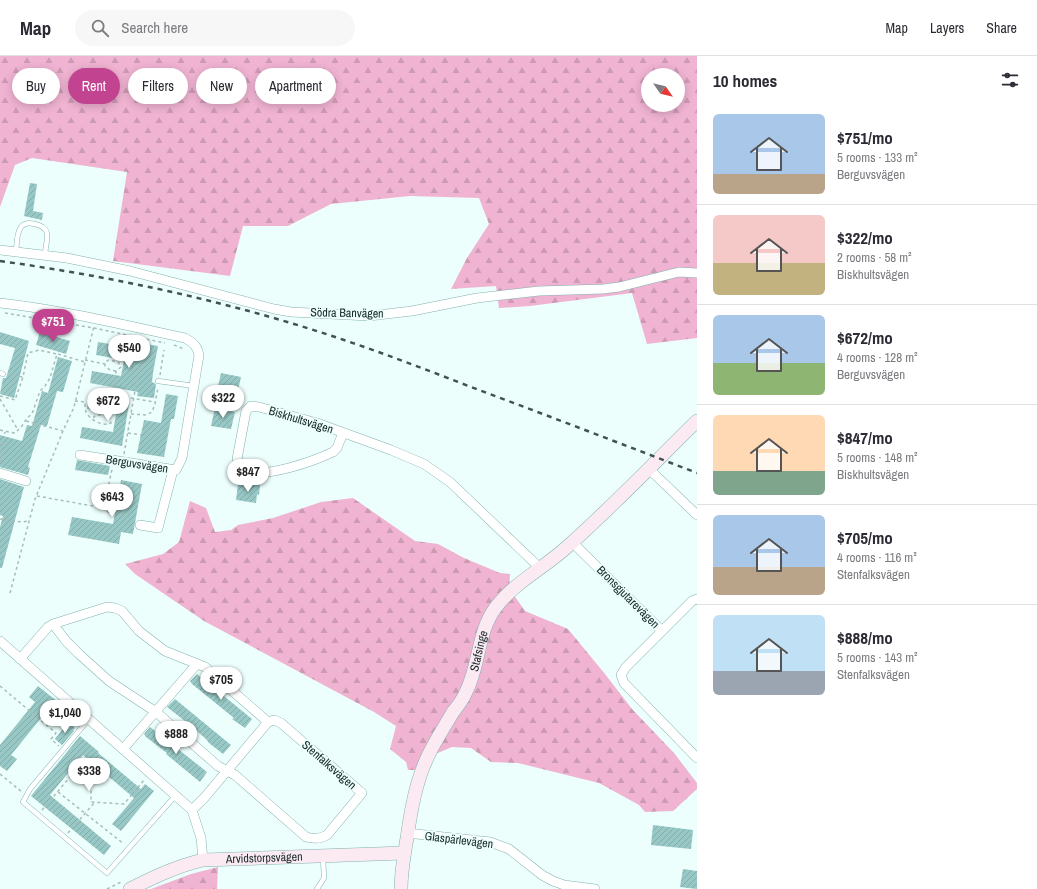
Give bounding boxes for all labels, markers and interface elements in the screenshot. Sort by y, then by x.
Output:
search box [75,10,355,46]
text: Map [20,15,51,41]
icon: search [89,17,111,39]
text: Search here [121,17,188,38]
text: Map [886,19,908,37]
text: Layers [930,19,964,37]
text: Share [986,19,1017,37]
chip: Buy [12,68,60,104]
chip: Rent [68,68,120,104]
chip: Filters [128,68,188,104]
chip: New [196,68,247,104]
chip: Apartment [255,68,336,104]
north arrow [641,68,685,112]
map controls [641,68,685,112]
text: 10 homes [713,69,777,92]
icon: filters [999,69,1021,91]
text: $751/mo [837,126,893,149]
icon: home [745,130,793,178]
text: 5 rooms · 133 m² [837,149,918,166]
text: Berguvsvägen [837,166,905,183]
text: $322/mo [837,226,893,249]
icon: home [745,231,793,279]
text: 2 rooms · 58 m² [837,249,912,266]
text: Biskhultsvägen [837,266,909,283]
street label: Södra Banvägen [310,304,384,322]
pin: $751 [29,309,77,343]
text: $751 [41,313,65,330]
text: $672/mo [837,326,893,349]
icon: home [745,331,793,379]
pin: $540 [105,335,153,369]
text: $540 [117,339,141,356]
text: 4 rooms · 128 m² [837,349,918,366]
text: Berguvsvägen [837,366,905,383]
pin: $322 [199,385,247,419]
pin: $672 [84,388,132,422]
text: $322 [211,389,235,406]
text: $672 [96,392,120,409]
street label: Biskhultsvägen [267,403,335,437]
text: $847/mo [837,426,893,449]
icon: home [745,431,793,479]
text: 5 rooms · 148 m² [837,449,918,466]
street label: Berguvsvägen [105,451,169,477]
pin: $847 [224,459,272,493]
text: $847 [236,463,260,480]
text: Biskhultsvägen [837,466,909,483]
pin: $643 [88,484,136,518]
text: $643 [100,488,124,505]
text: $705/mo [837,526,893,549]
icon: home [745,531,793,579]
text: 4 rooms · 116 m² [837,549,917,566]
street label: Bronsgjutarevägen [593,562,663,632]
text: Stenfalksvägen [837,566,910,583]
text: $888/mo [837,626,893,649]
street label: Stafsinge [466,628,492,673]
icon: home [745,631,793,679]
text: 5 rooms · 143 m² [837,649,918,666]
text: Stenfalksvägen [837,666,910,683]
pin: $705 [197,667,245,701]
text: $705 [209,671,233,688]
pin: $1,040 [32,700,98,734]
text: $1,040 [49,704,81,721]
pin: $888 [152,721,200,755]
text: $888 [164,725,188,742]
street label: Stenfalksvägen [298,737,360,793]
pin: $338 [65,758,113,792]
text: $338 [77,762,101,779]
street label: Glaspärlevägen [424,828,494,852]
street label: Arvidstorpsvägen [225,849,303,867]

